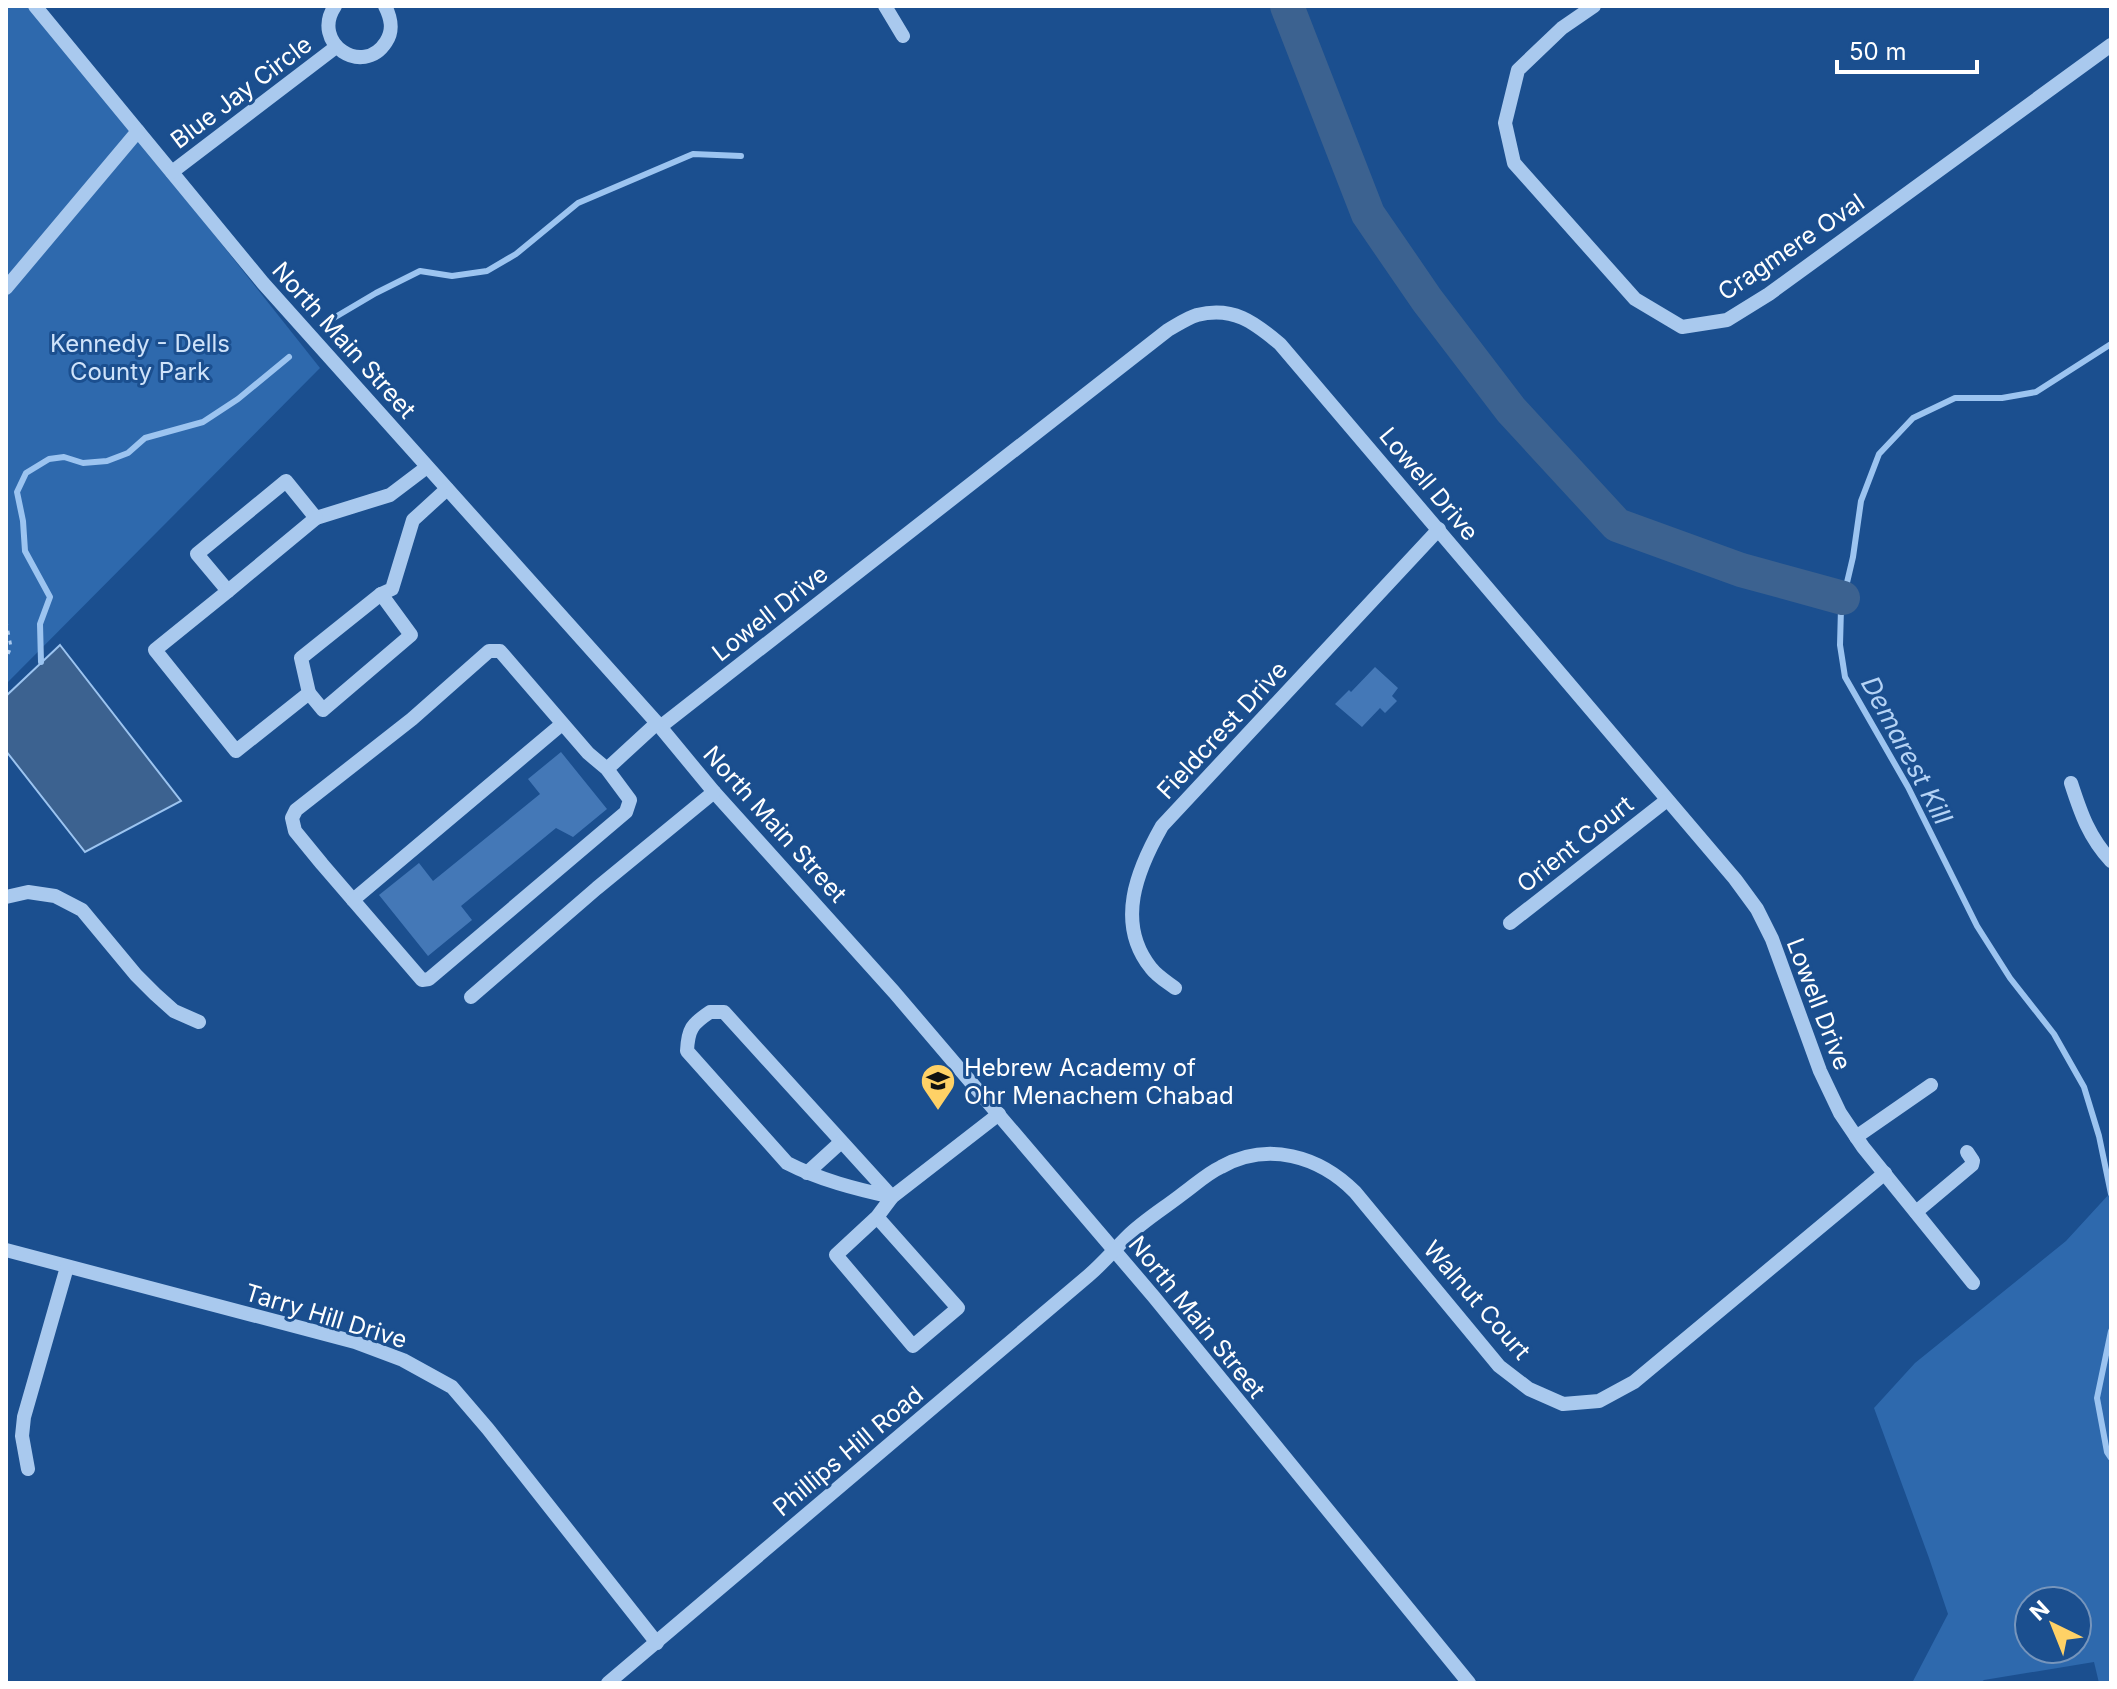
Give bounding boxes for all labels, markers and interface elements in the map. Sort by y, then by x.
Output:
scale bar [1837,24,1977,74]
street label: Blue Jay Circle [165,30,317,154]
text: 50 m [1849,37,1907,66]
street label: Cragmere Oval [1712,187,1870,307]
street label: North Main Street [266,256,422,424]
park label: Kennedy - Dells County Park [50,329,230,386]
street label: Lowell Drive [1373,422,1485,546]
street label: Lowell Drive [706,559,834,667]
street label: Fieldcrest Drive [1151,655,1293,805]
water label: Demarest Kill [1855,671,1959,830]
street label: North Main Street [697,740,853,908]
street label: Orient Court [1511,789,1639,898]
street label: Lowell Drive [1781,934,1857,1074]
place label: Hebrew Academy of Ohr Menachem Chabad [964,1053,1234,1110]
school or university icon: Hebrew Academy of Ohr Menachem Chabad [919,1062,957,1112]
street label: North Main Street [1123,1230,1271,1404]
street label: Walnut Court [1417,1235,1537,1365]
street label: Tarry Hill Drive [241,1278,411,1354]
street label: Phillips Hill Road [767,1380,929,1522]
north arrow [2013,1585,2093,1665]
text: N [2024,1595,2054,1626]

